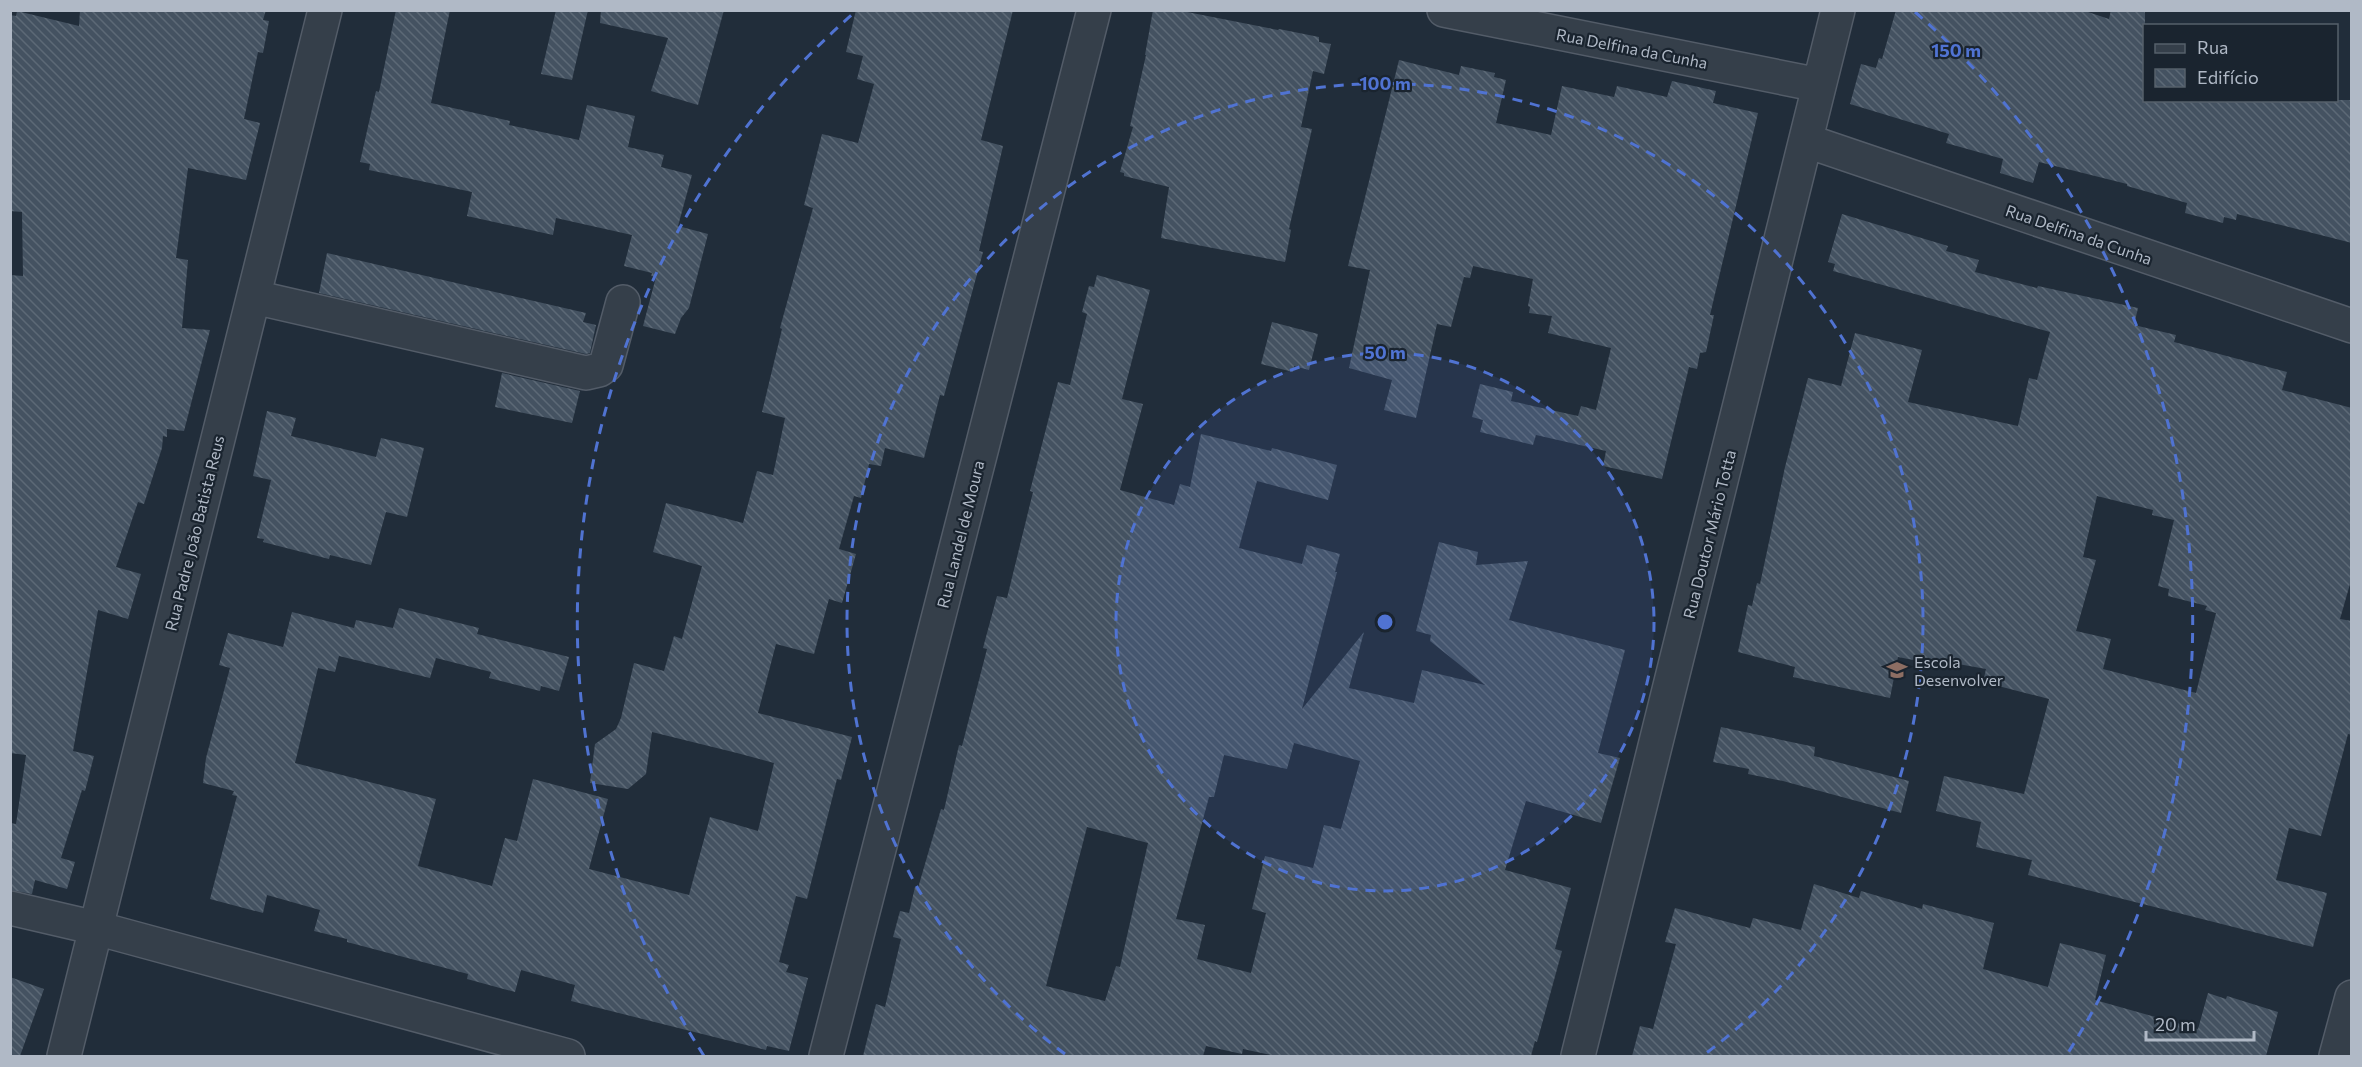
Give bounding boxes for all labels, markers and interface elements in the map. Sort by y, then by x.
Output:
street label: Rua Delfina da Cunha [1555,24,1709,72]
legend [2143,24,2338,102]
text: Rua [2197,36,2228,58]
text: 150 m [1931,39,1981,61]
text: Edifício [2197,66,2259,88]
text: 100 m [1359,72,1411,94]
street label: Rua Delfina da Cunha [2003,200,2155,268]
text: 50 m [1364,341,1406,363]
street label: Rua Padre João Batista Reus [160,433,228,633]
street label: Rua Doutor Mário Totta [1679,448,1739,620]
street label: Rua Landel de Moura [932,458,988,610]
centre of rings [1375,612,1395,632]
place label: Escola Desenvolver [1914,652,2004,689]
school or university icon: Escola Desenvolver [1885,658,1909,682]
scale bar [2146,1004,2254,1042]
text: 20 m [2155,1013,2196,1035]

